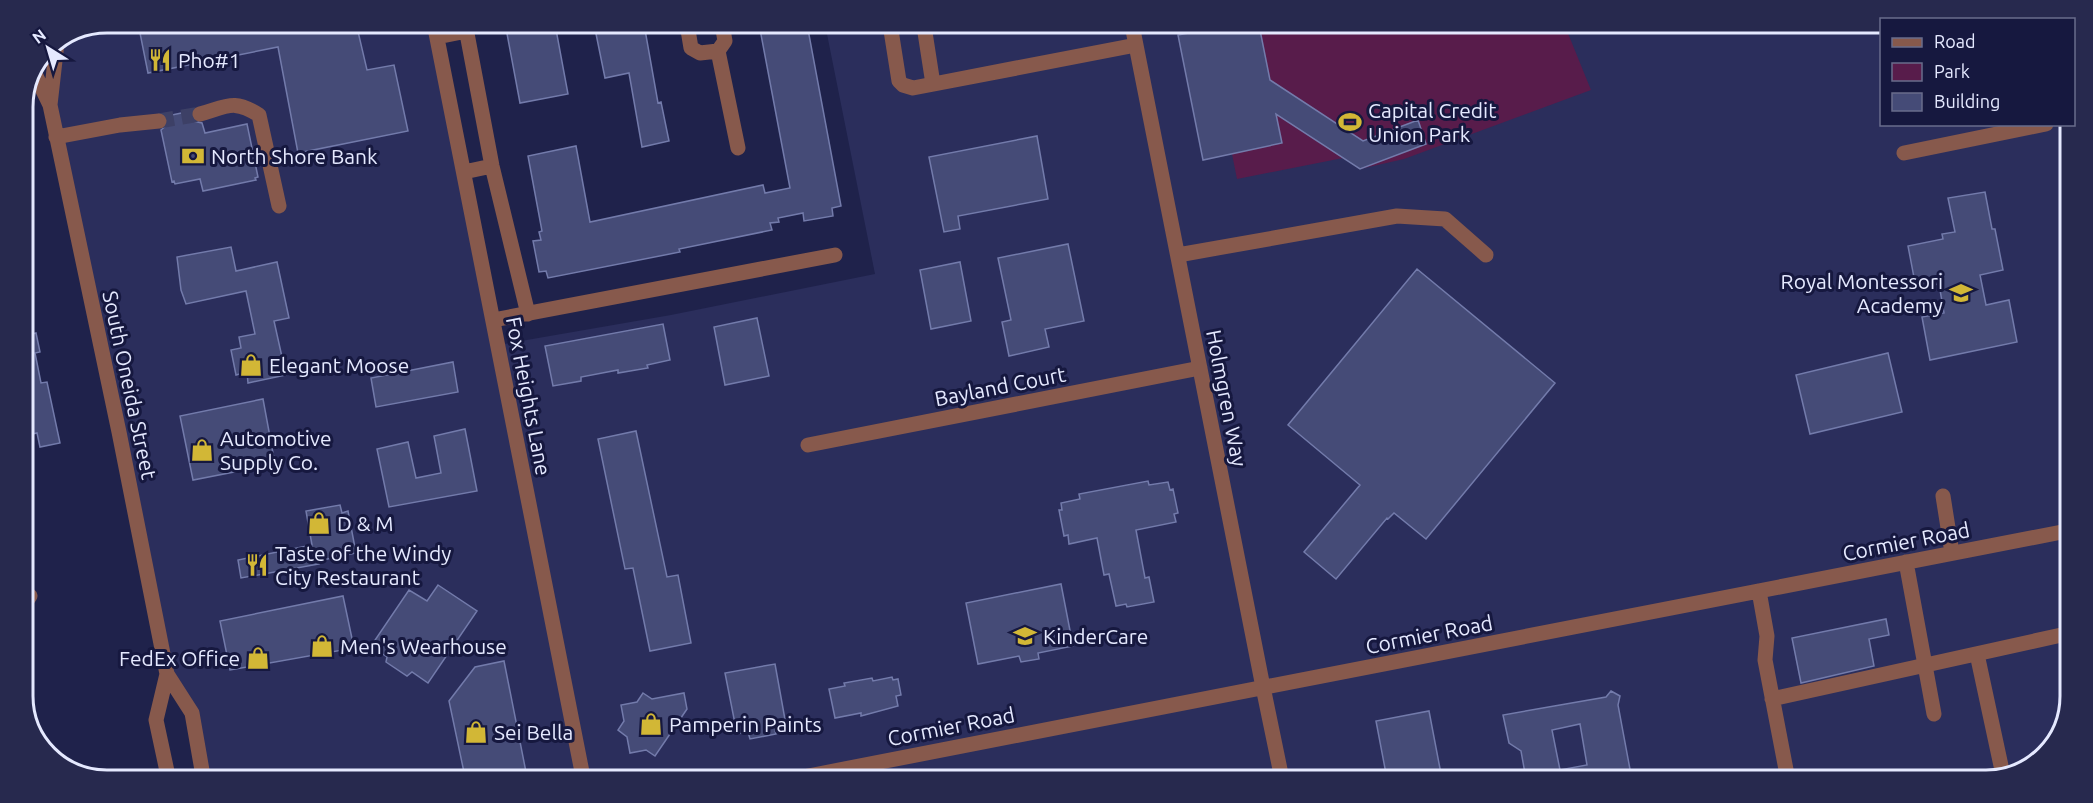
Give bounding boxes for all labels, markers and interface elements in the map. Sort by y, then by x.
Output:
north arrow [18,18,78,78]
legend [1880,18,2075,126]
text: N [29,25,49,47]
text: Road [1934,31,1976,51]
restaurant icon: Pho#1 [147,47,173,73]
place label: Pho#1 [178,48,241,72]
text: Park [1934,61,1970,81]
text: Building [1934,91,2000,111]
place label: Capital Credit Union Park [1368,98,1496,146]
sports icon: Capital Credit Union Park [1337,109,1363,135]
bank icon: North Shore Bank [180,143,206,169]
place label: North Shore Bank [211,144,378,168]
place label: Royal Montessori Academy [1781,269,1943,317]
school or university icon: Royal Montessori Academy [1948,280,1974,306]
street label: South Oneida Street [98,289,162,481]
street label: Fox Heights Lane [502,315,556,477]
street label: Holmgren Way [1202,328,1252,468]
shop icon: Elegant Moose [238,352,264,378]
place label: Elegant Moose [269,353,409,377]
street label: Bayland Court [932,362,1068,410]
place label: Automotive Supply Co. [220,426,332,474]
shop icon: Automotive Supply Co. [189,437,215,463]
shop icon: D & M [306,510,332,536]
place label: D & M [337,511,393,535]
street label: Cormier Road [1840,517,1972,565]
place label: Taste of the Windy City Restaurant [275,541,451,589]
restaurant icon: Taste of the Windy City Restaurant [244,552,270,578]
street label: Cormier Road [1363,610,1495,658]
school or university icon: KinderCare [1012,623,1038,649]
place label: KinderCare [1043,624,1148,648]
shop icon: Men's Wearhouse [309,633,335,659]
place label: Men's Wearhouse [340,634,507,658]
shop icon: FedEx Office [245,645,271,671]
place label: FedEx Office [119,646,240,670]
street label: Cormier Road [885,702,1017,750]
shop icon: Pamperin Paints [638,711,664,737]
place label: Pamperin Paints [669,712,822,736]
shop icon: Sei Bella [463,719,489,745]
place label: Sei Bella [494,720,573,744]

